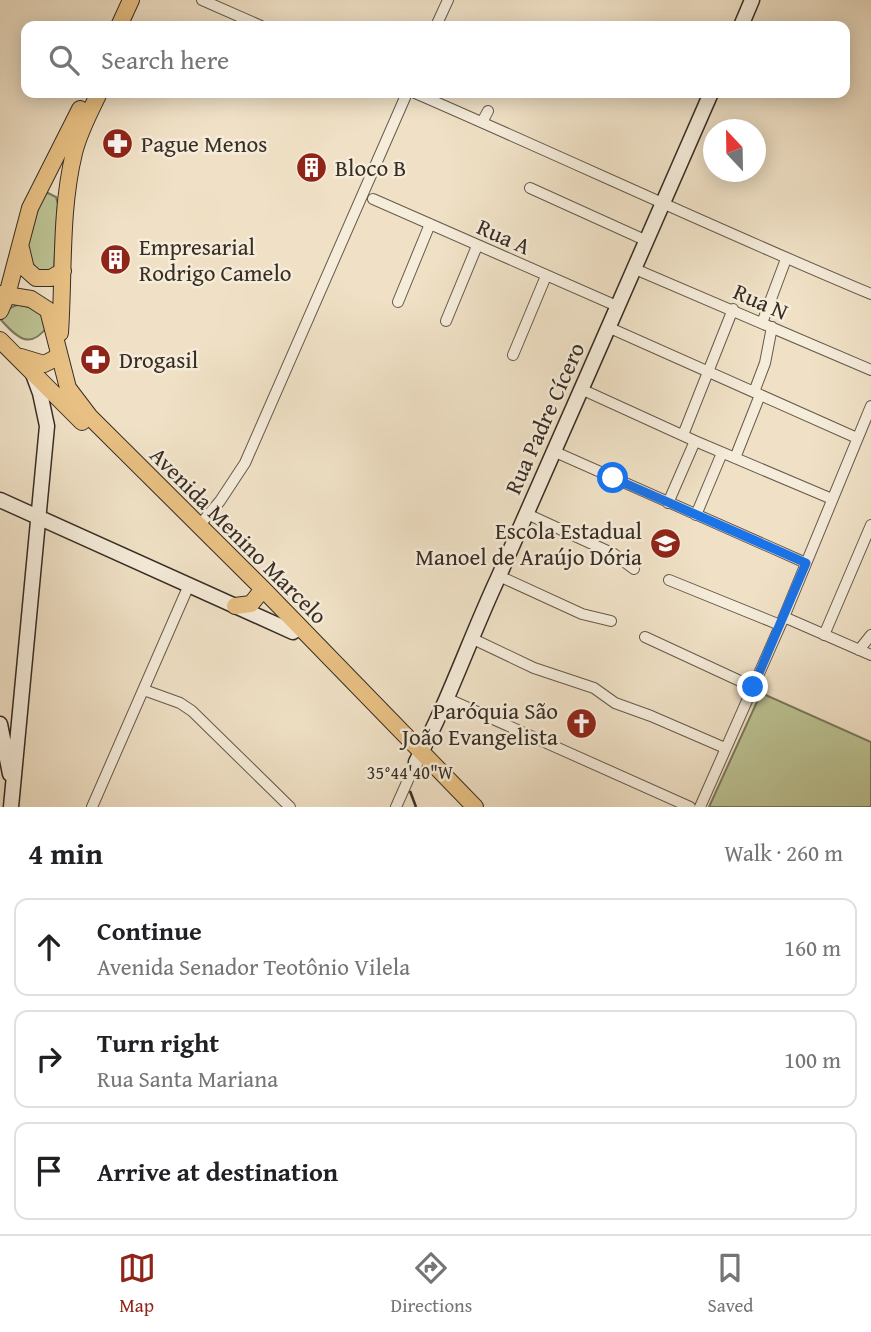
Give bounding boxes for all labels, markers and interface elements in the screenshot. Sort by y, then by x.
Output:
search box [21,21,850,98]
text: Search here [101,40,229,79]
icon: search [45,41,83,79]
north arrow [703,119,766,182]
pharmacy icon: Pague Menos [101,126,135,160]
place label: Pague Menos [141,127,267,160]
building icon: Bloco B [295,150,329,184]
place label: Bloco B [335,151,406,184]
street label: Rua A [472,210,536,262]
place label: Empresarial Rodrigo Camelo [139,230,292,289]
building icon: Empresarial Rodrigo Camelo [99,242,133,276]
street label: Rua N [728,274,794,328]
street label: Rua Padre Cícero [496,337,592,499]
pharmacy icon: Drogasil [79,342,113,376]
place label: Drogasil [119,343,198,376]
street label: Avenida Menino Marcelo [143,439,335,631]
route start [597,462,628,493]
place label: Escola Estadual Manoel de Araújo Dória [415,514,642,573]
school or university icon: Escola Estadual Manoel de Araújo Dória [648,526,682,560]
route end [737,671,768,702]
place label: Paróquia São João Evangelista [399,694,558,753]
church icon: Paróquia São João Evangelista [564,706,598,740]
text: 35°44'40"W [367,759,454,786]
text: 4 min [28,831,103,875]
text: Walk · 260 m [724,836,843,869]
text: Continue [97,911,202,950]
icon: ahead [30,928,68,966]
text: 160 m [784,931,841,964]
text: Avenida Senador Teotônio Vilela [97,950,410,983]
text: Turn right [97,1023,219,1062]
icon: right [30,1040,68,1078]
text: 100 m [784,1043,841,1076]
text: Rua Santa Mariana [97,1062,278,1095]
icon: arrive [30,1152,68,1190]
text: Arrive at destination [97,1152,338,1191]
tab: Map [118,1249,156,1319]
tab: Directions [391,1249,472,1319]
tab: Saved [707,1249,753,1319]

